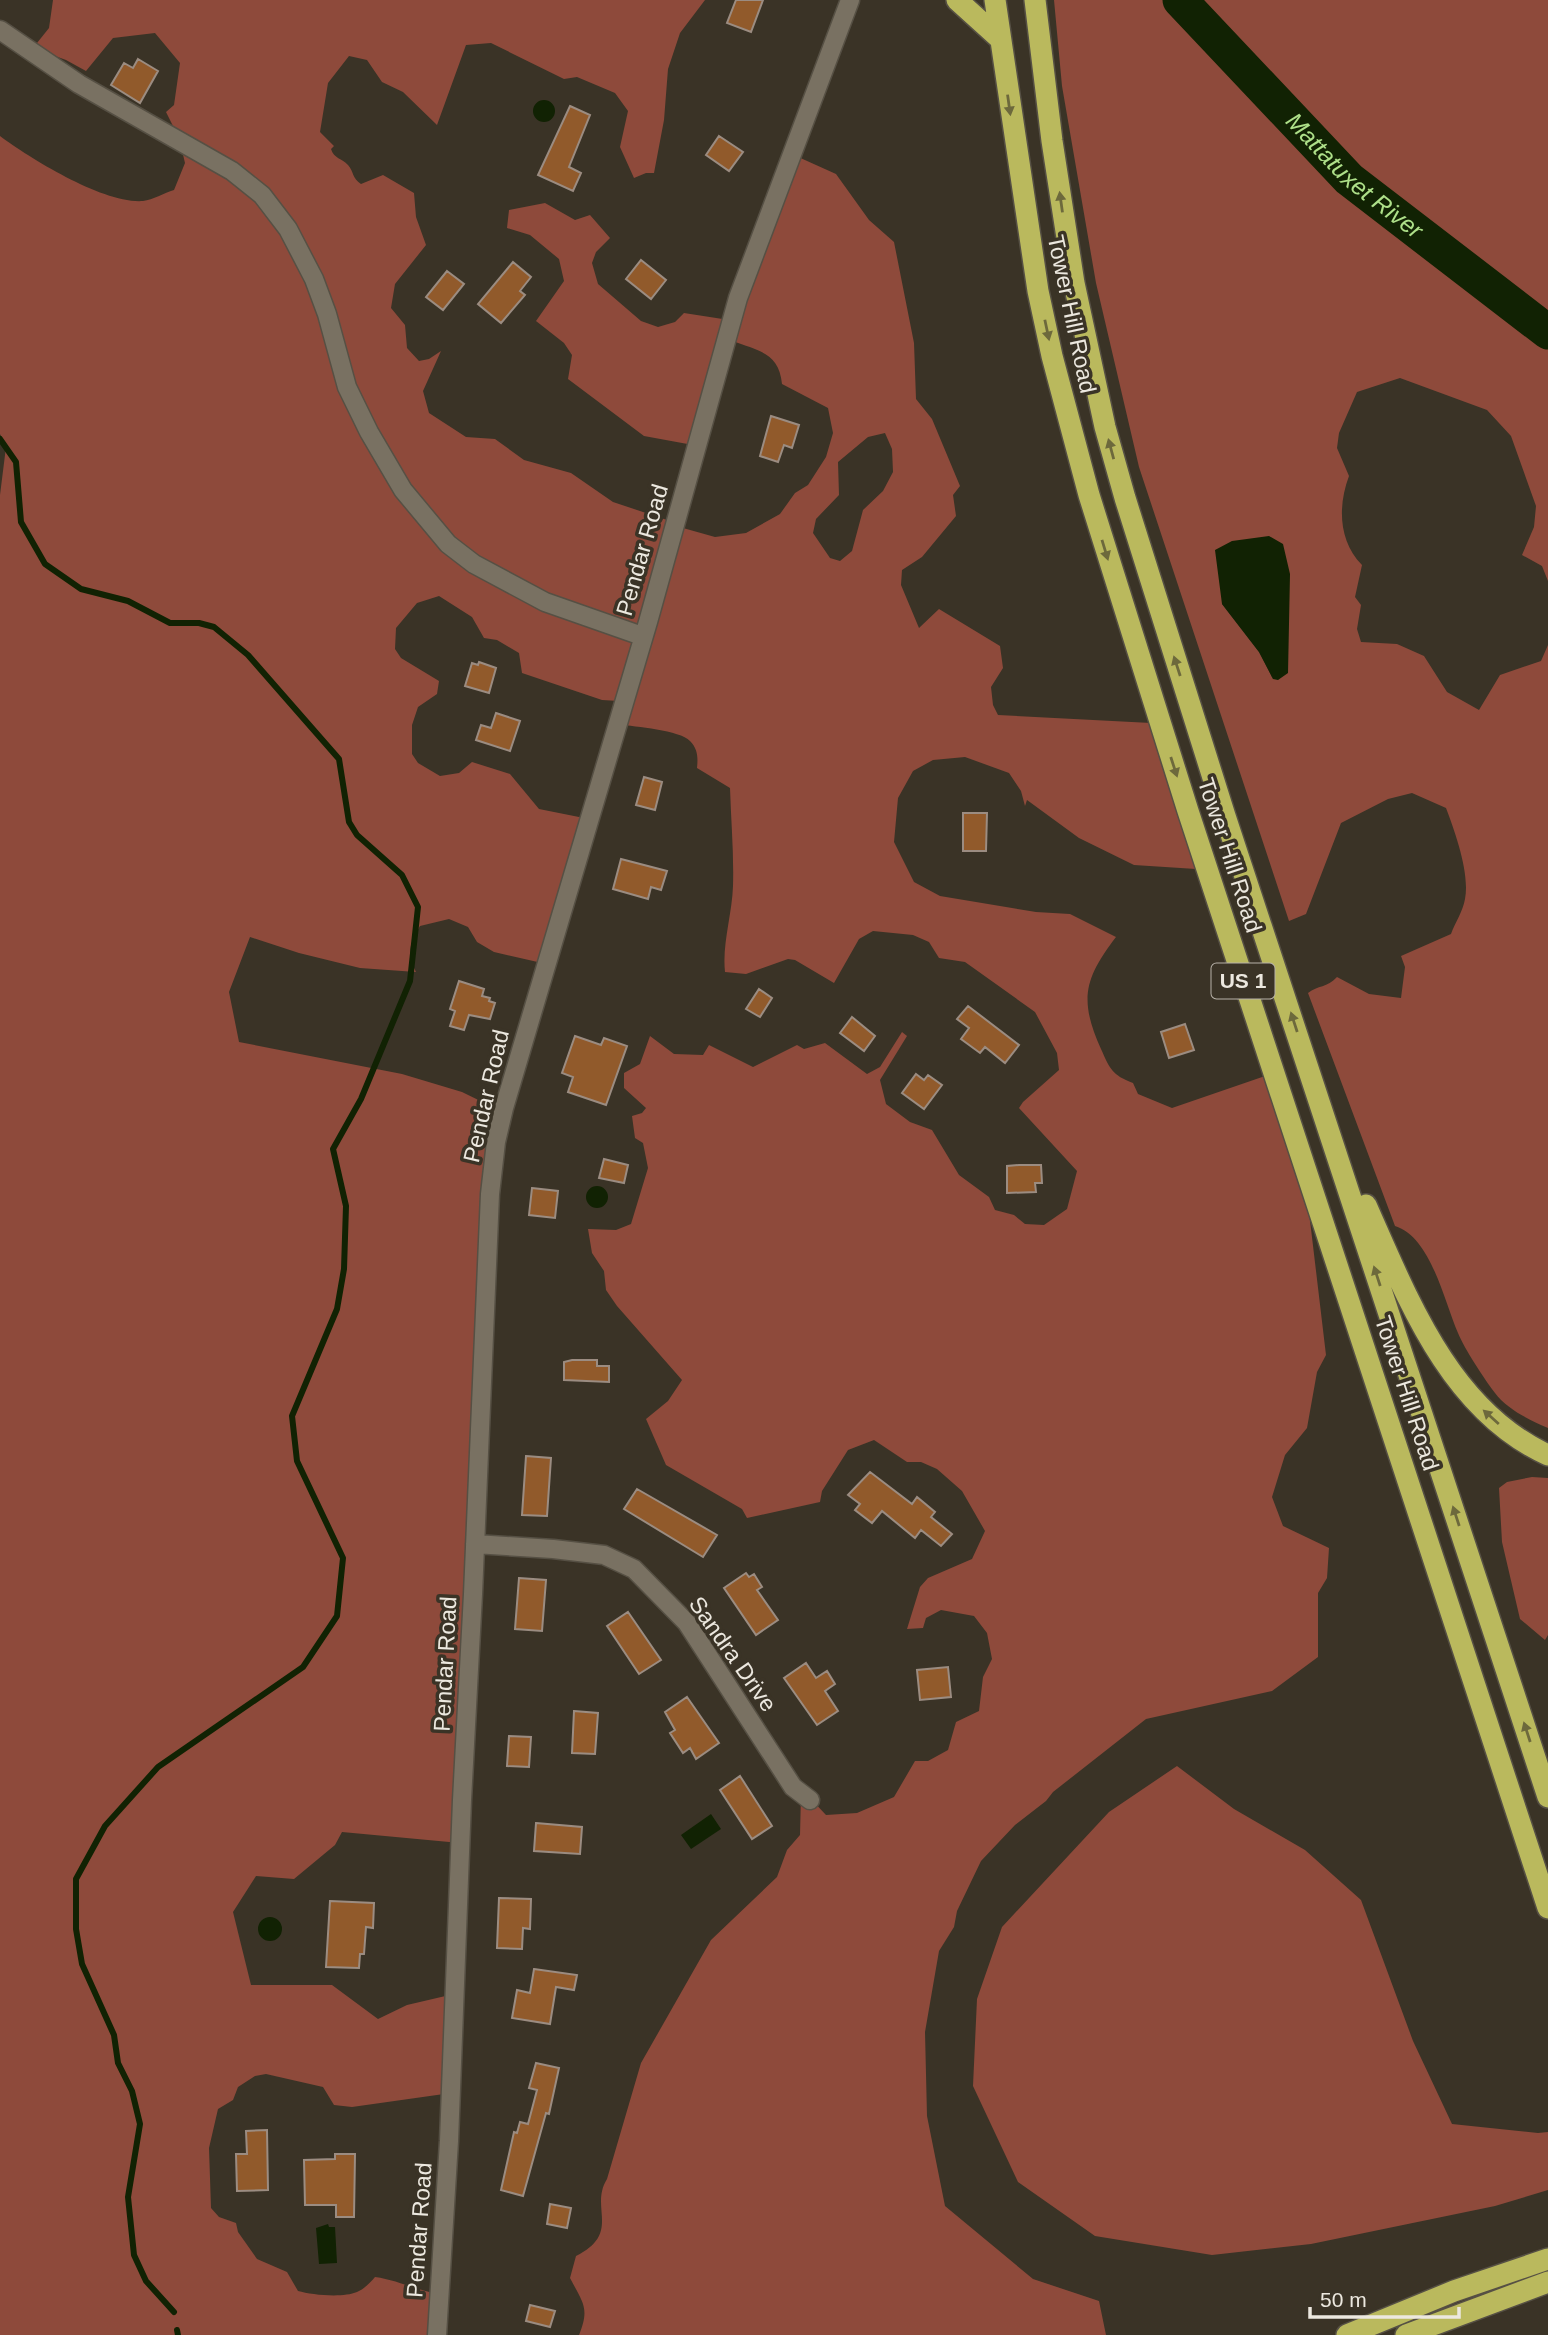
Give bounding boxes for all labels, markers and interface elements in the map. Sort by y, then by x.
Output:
one-way arrow [1004,95,1015,117]
water label: Mattatuxet River [1281,107,1429,244]
one-way arrow [1055,191,1066,213]
street label: Tower Hill Road [1043,233,1101,395]
one-way arrow [1041,319,1052,341]
one-way arrow [1105,438,1116,460]
street label: Pendar Road [611,481,673,619]
one-way arrow [1101,539,1111,560]
one-way arrow [1172,656,1182,677]
one-way arrow [1169,756,1180,777]
street label: Tower Hill Road [1193,774,1267,936]
road number: US 1 [1212,964,1274,998]
one-way arrow [1288,1012,1299,1033]
street label: Pendar Road [458,1027,514,1165]
one-way arrow [1371,1266,1382,1287]
street label: Tower Hill Road [1370,1312,1444,1474]
one-way arrow [1483,1410,1500,1425]
one-way arrow [1450,1505,1461,1526]
street label: Sandra Drive [684,1592,782,1716]
street label: Pendar Road [428,1596,462,1732]
one-way arrow [1521,1721,1532,1742]
street label: Pendar Road [401,2161,437,2299]
scale bar [1310,2276,1459,2320]
text: 50 m [1320,2288,1367,2311]

